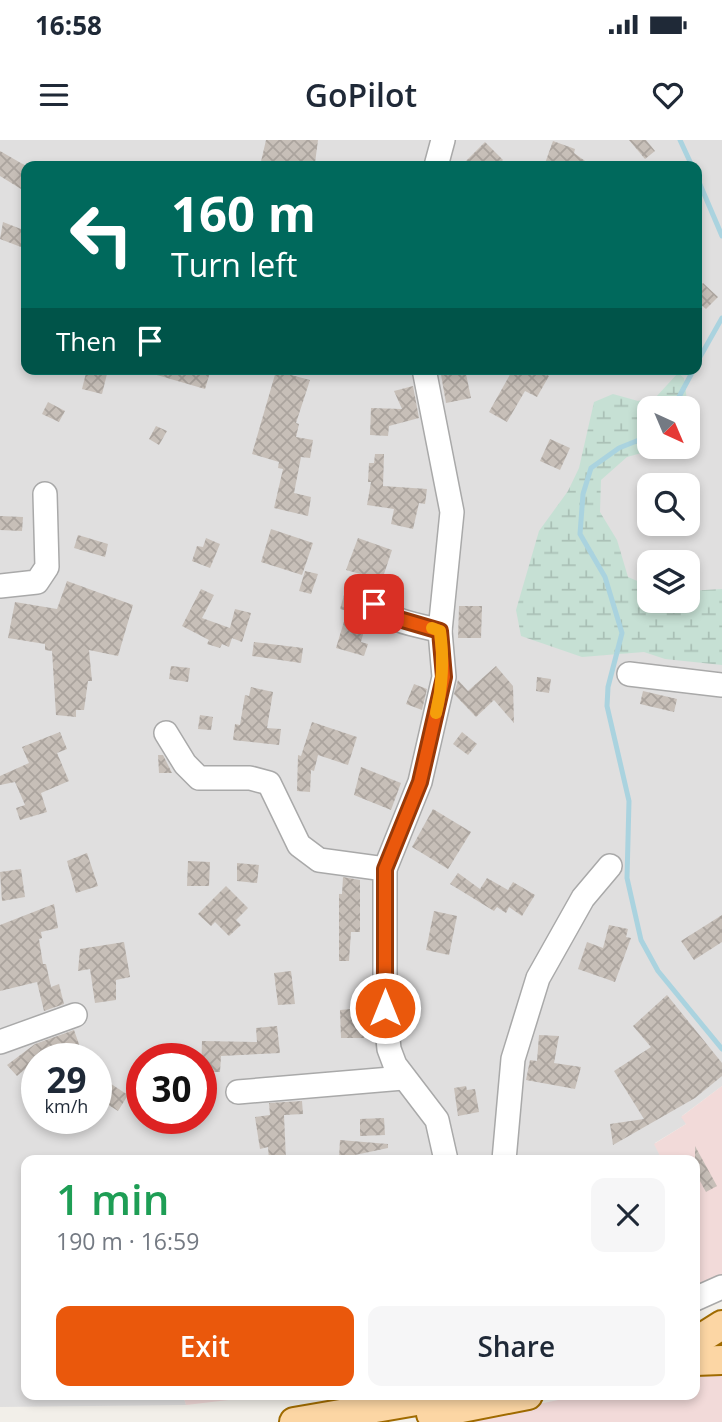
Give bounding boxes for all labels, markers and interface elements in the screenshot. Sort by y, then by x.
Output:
text: 16:58 [35,7,102,43]
text: GoPilot [305,73,417,116]
icon: menu [35,76,73,114]
icon: heart [649,76,687,114]
text: 160 m [171,180,316,246]
icon: left [56,189,147,280]
text: Turn left [171,243,297,286]
icon: arrive [131,322,169,360]
text: Then [56,323,117,359]
north arrow [637,396,700,458]
map controls [637,396,700,613]
button: search [637,473,700,536]
button: layers [637,550,700,613]
pin [344,574,404,634]
icon: arrive [355,585,393,623]
position arrow [348,971,422,1045]
speed limit sign: 30 [126,1043,217,1134]
text: 29 [46,1056,87,1103]
text: km/h [45,1094,88,1118]
text: 1 min [56,1170,169,1227]
button: close [591,1178,665,1252]
text: 190 m · 16:59 [56,1225,199,1257]
button: Exit [56,1306,354,1386]
button: Share [368,1306,665,1386]

